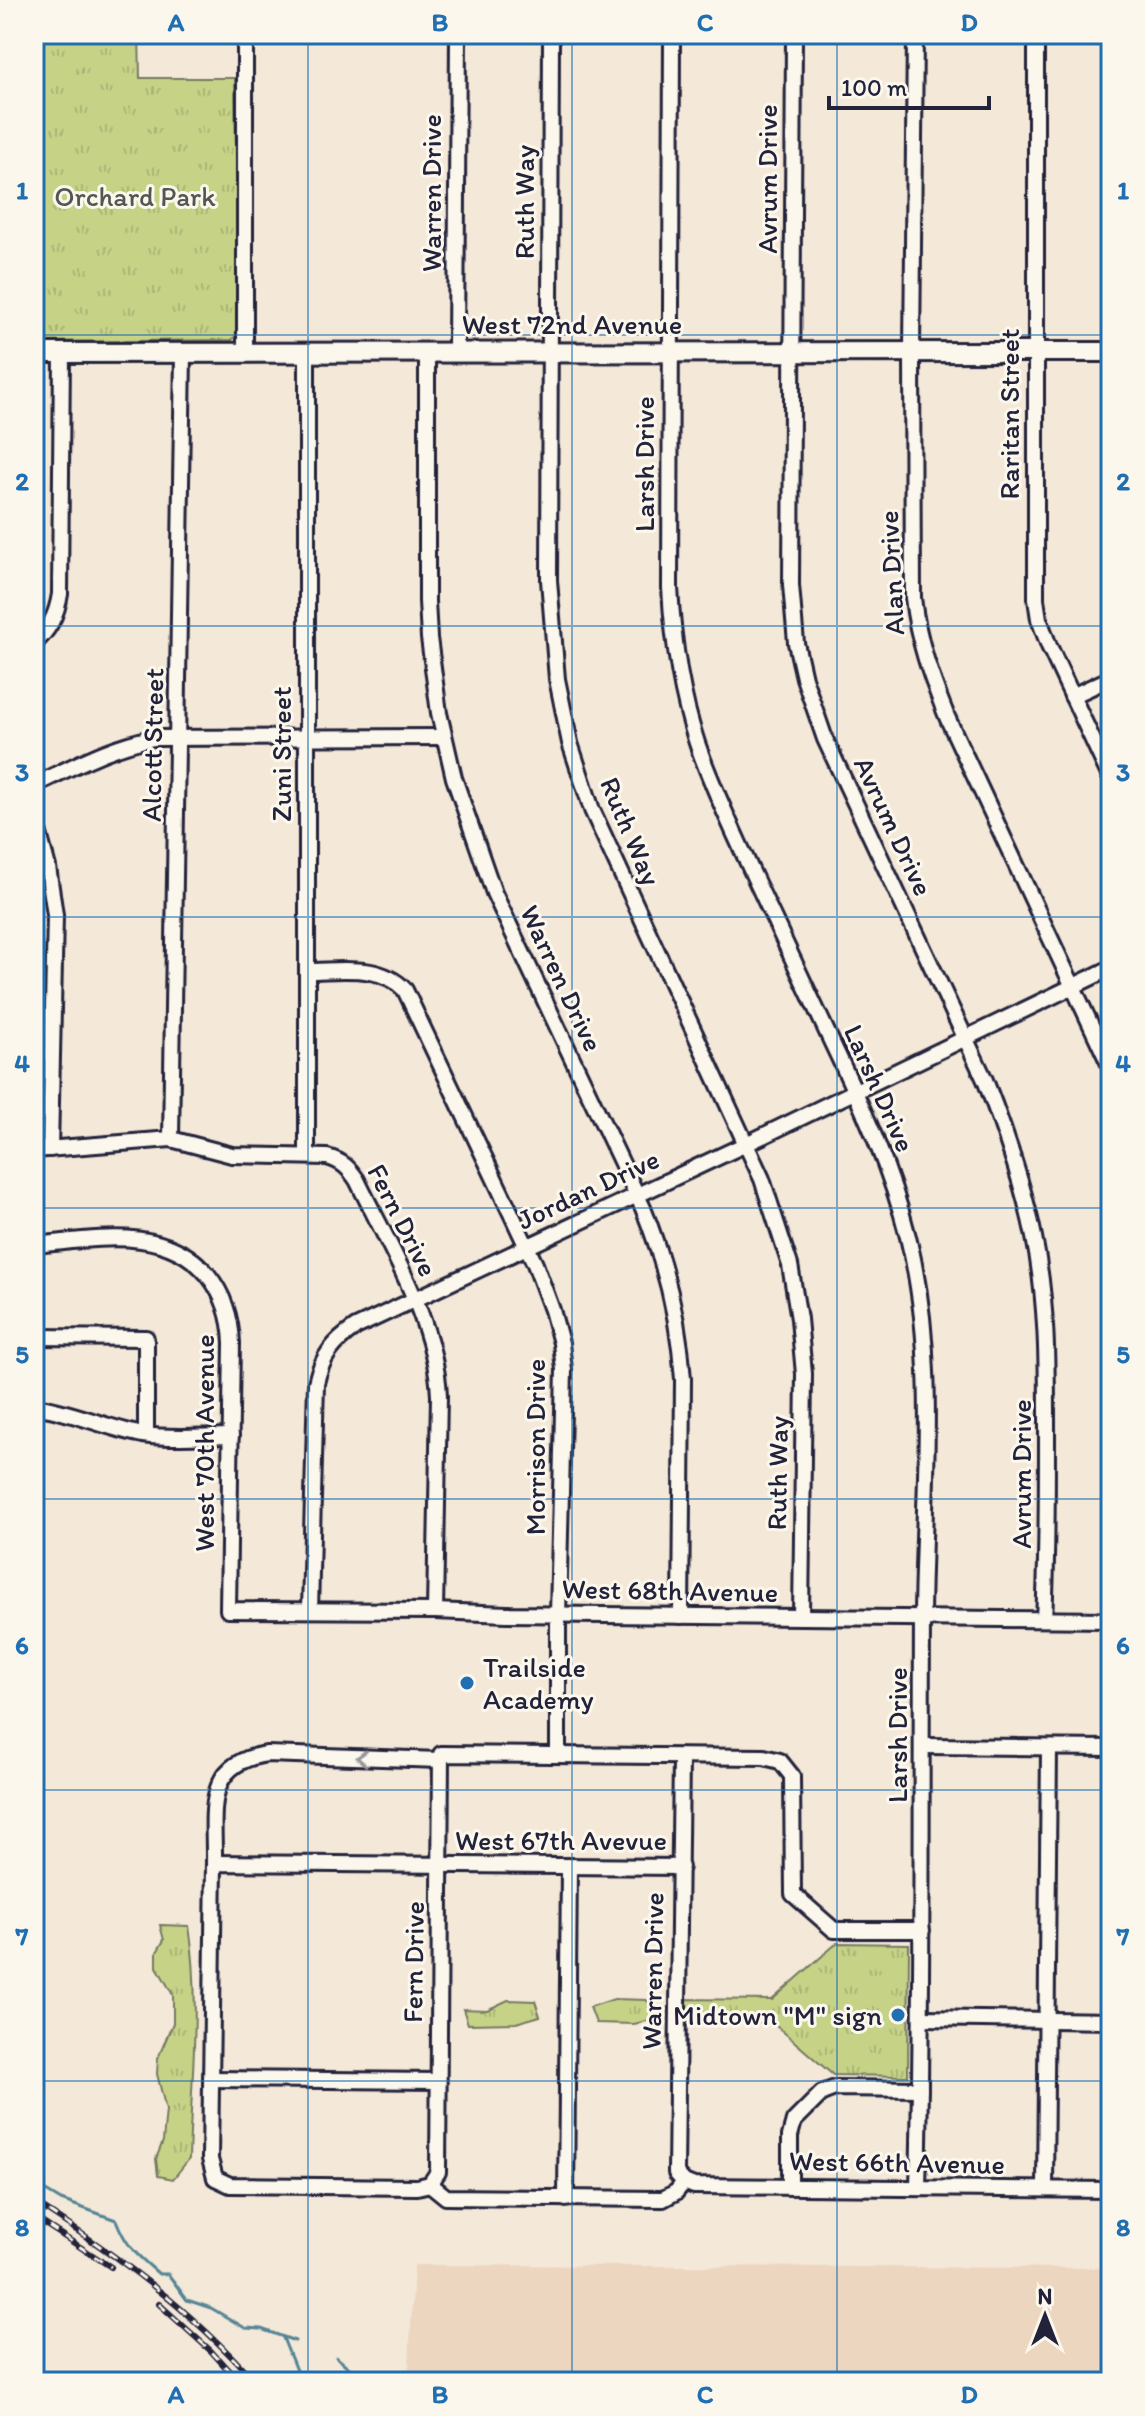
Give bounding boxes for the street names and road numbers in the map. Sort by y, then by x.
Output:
street label: Avrum Drive [750,104,784,254]
street label: Warren Drive [414,114,448,272]
street label: Ruth Way [507,145,541,259]
street label: West 72nd Avenue [462,307,682,341]
street label: Raritan Street [992,329,1026,499]
street label: Larsh Drive [627,396,661,532]
street label: Alan Drive [871,510,911,636]
street label: Alcott Street [134,668,170,822]
street label: Zuni Street [264,686,298,822]
street label: Avrum Drive [847,751,941,901]
street label: Ruth Way [593,772,669,890]
street label: Warren Drive [513,899,611,1057]
street label: Larsh Drive [837,1019,923,1157]
street label: Jordan Drive [512,1141,664,1237]
street label: Fern Drive [360,1158,446,1282]
street label: West 70th Avenue [187,1334,221,1552]
street label: Morrison Drive [518,1359,552,1535]
street label: Avrum Drive [1004,1399,1038,1549]
street label: Ruth Way [759,1415,795,1531]
street label: West 68th Avenue [561,1571,779,1609]
street label: Larsh Drive [880,1667,914,1803]
street label: West 67th Avevue [455,1823,667,1857]
street label: Warren Drive [634,1892,670,2050]
street label: Fern Drive [395,1901,431,2023]
street label: West 66th Avenue [789,2143,1005,2181]

